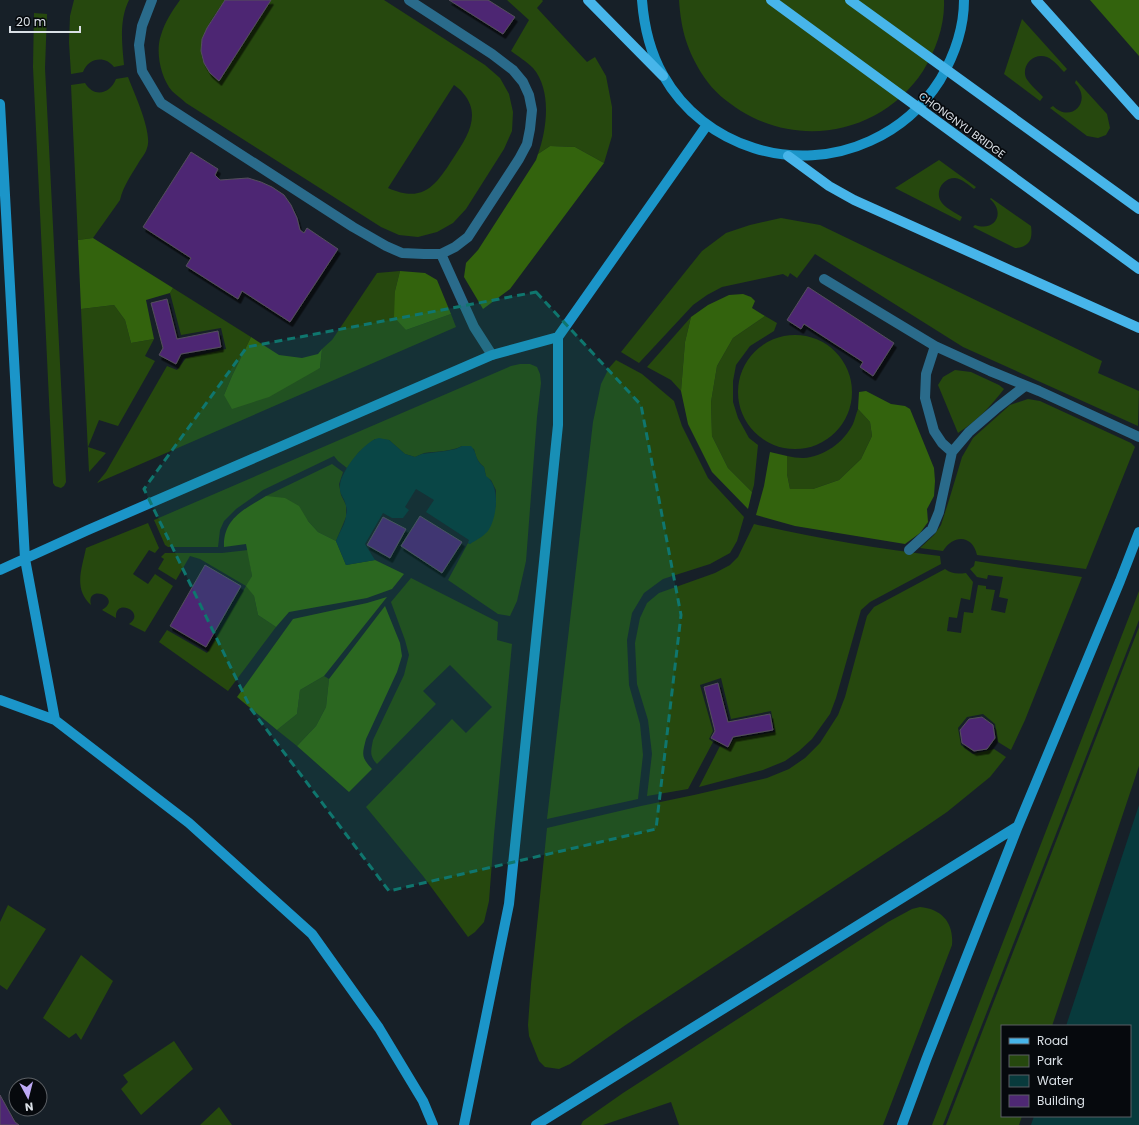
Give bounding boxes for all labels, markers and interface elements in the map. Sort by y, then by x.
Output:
scale bar [10,8,80,34]
text: 20 m [16,13,46,30]
street label: CHONGNYU BRIDGE [915,88,1009,162]
legend [1001,1025,1131,1117]
text: Road [1037,1032,1068,1049]
text: Park [1037,1052,1064,1069]
text: Water [1037,1072,1074,1089]
north arrow [8,1077,48,1117]
text: Building [1037,1092,1085,1109]
text: N [24,1098,34,1115]

